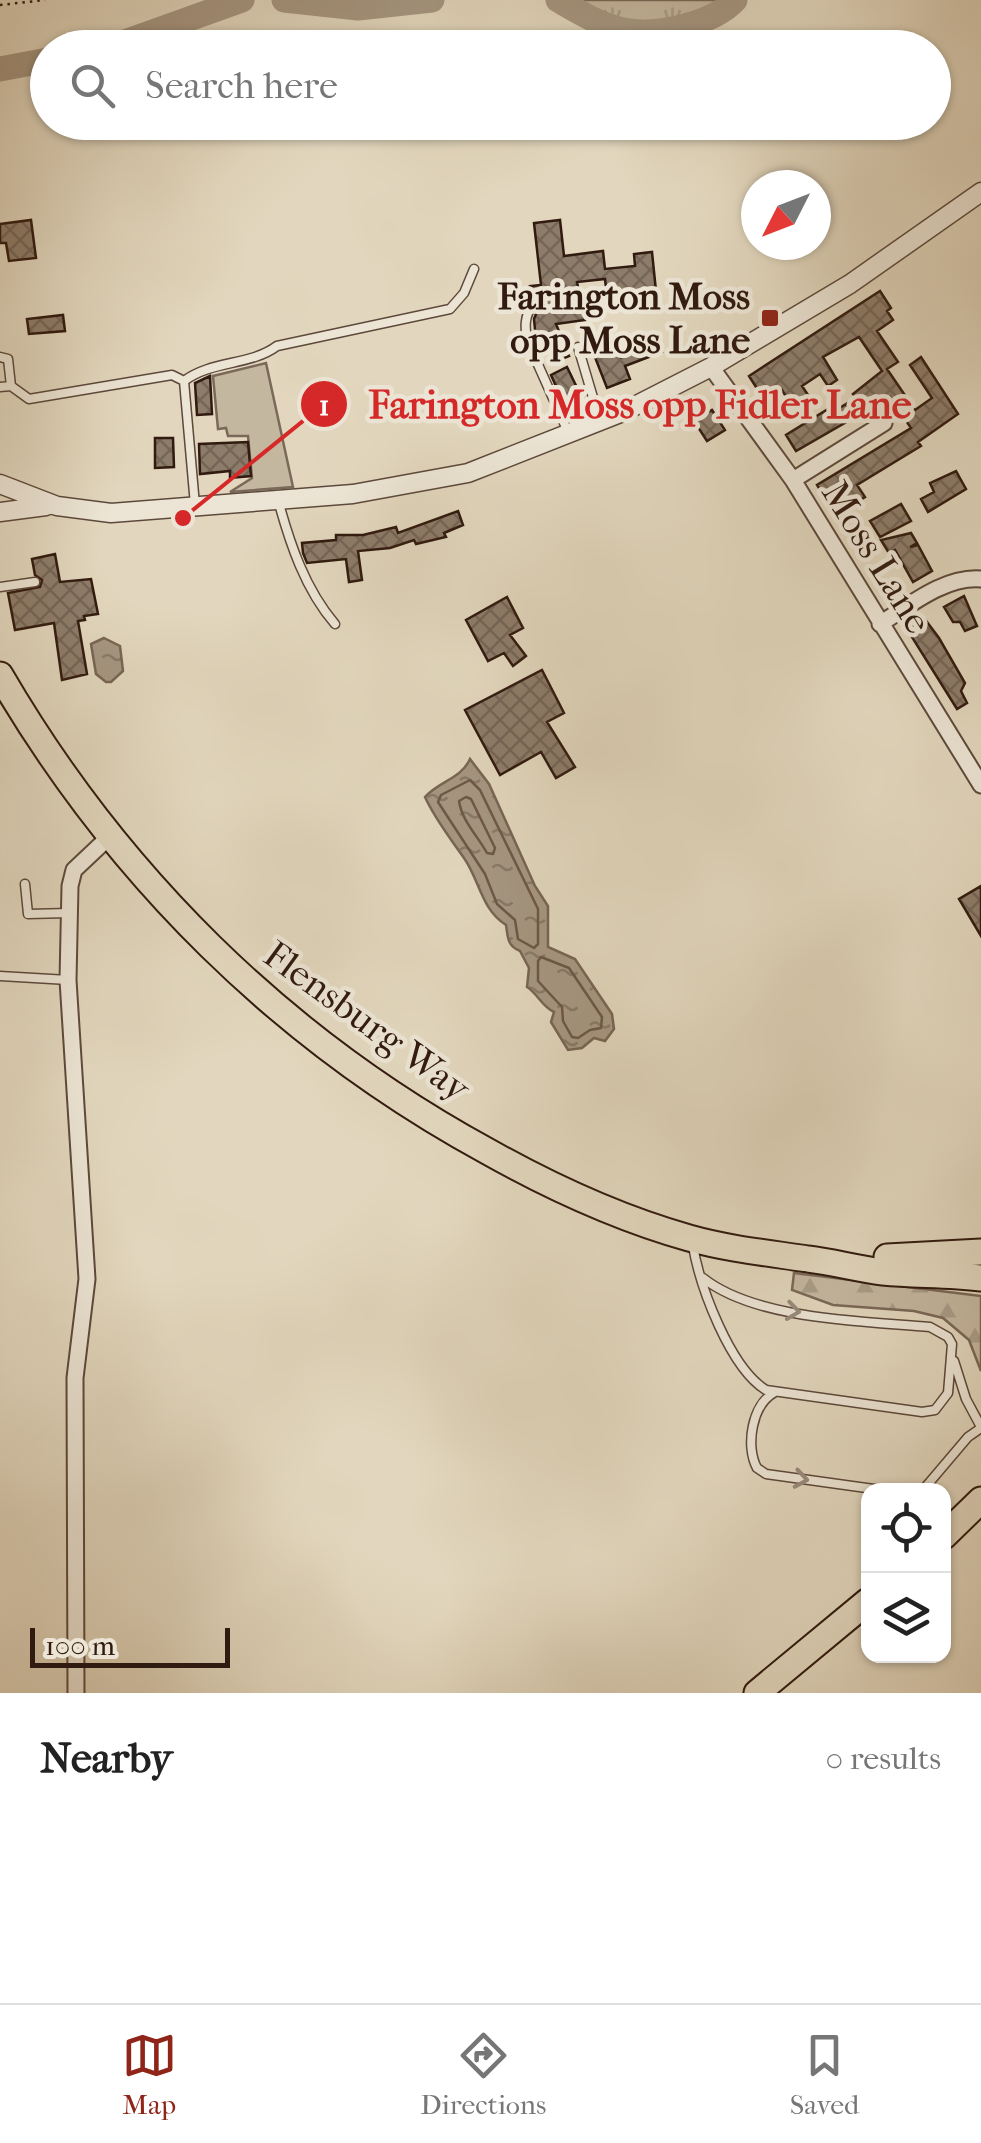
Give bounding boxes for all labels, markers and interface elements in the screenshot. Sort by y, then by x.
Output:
search box [30,30,951,140]
icon: search [65,58,120,113]
text: Search here [145,63,338,108]
north arrow [741,170,831,260]
place label: Farington Moss opp Moss Lane [498,274,750,363]
marker: Farington Moss opp Moss Lane [759,307,781,329]
callout: Farington Moss opp Fidler Lane [299,369,932,439]
text: Farington Moss opp Fidler Lane [368,382,912,428]
text: 1 [319,388,329,423]
street label: Moss Lane [812,473,941,642]
street label: Flensburg Way [255,932,480,1112]
one-way arrow [784,1300,801,1321]
one-way arrow [793,1468,810,1489]
map controls [861,1483,951,1663]
button: locate [861,1483,951,1573]
button: layers [861,1573,951,1663]
scale bar [30,1623,230,1668]
text: 100 m [45,1629,115,1662]
text: Nearby [40,1734,172,1783]
text: 0 results [825,1740,941,1777]
tab: Map [122,2028,177,2121]
tab: Directions [420,2028,546,2121]
tab: Saved [790,2028,859,2121]

